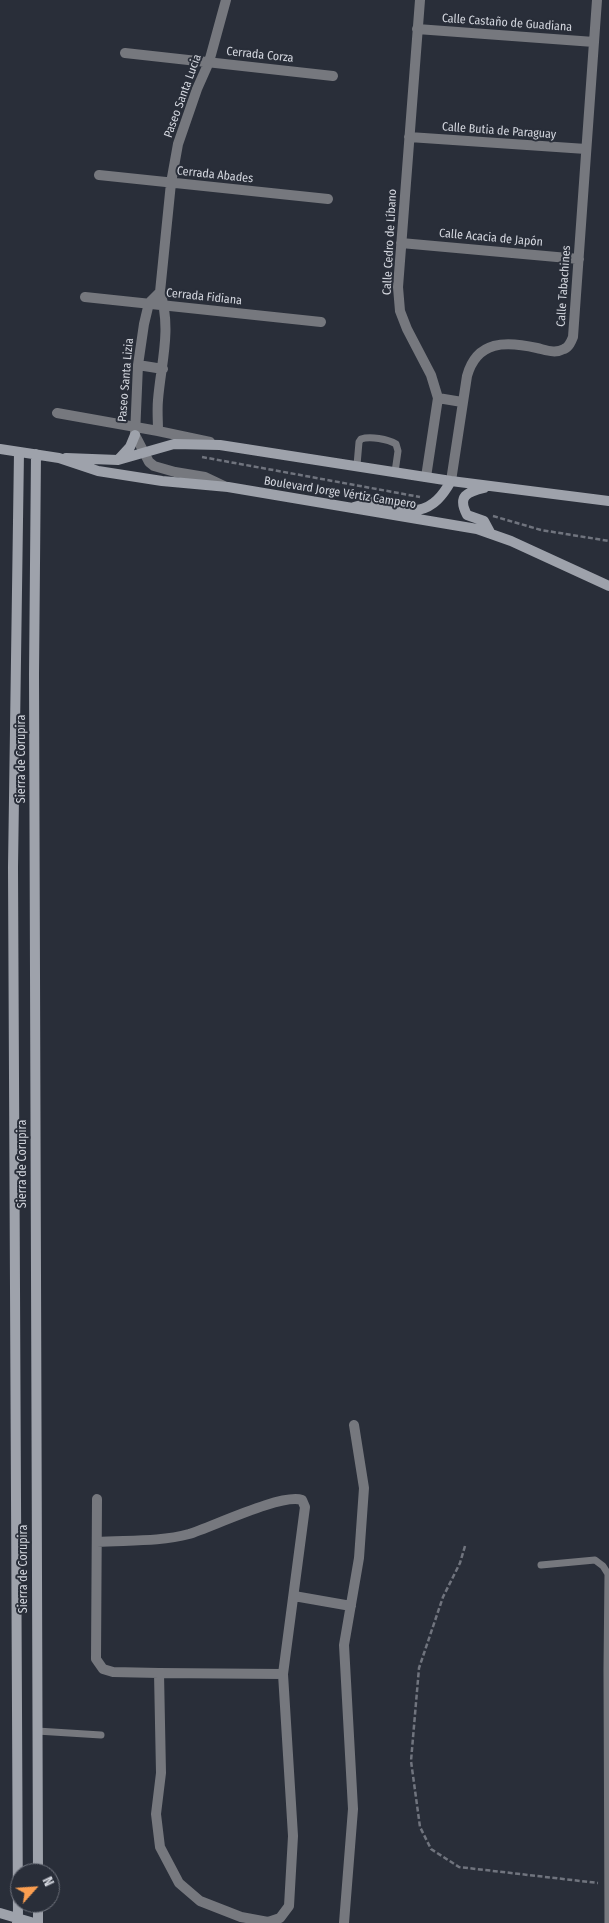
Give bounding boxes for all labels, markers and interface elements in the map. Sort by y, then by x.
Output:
street label: Calle Castaño de Guadiana [441,11,573,35]
street label: Cerrada Corza [226,44,294,66]
street label: Paseo Santa Lucia [161,52,205,140]
street label: Calle Butia de Paraguay [441,120,557,142]
street label: Cerrada Abades [176,164,254,186]
street label: Calle Cedro de Líbano [380,189,400,295]
street label: Calle Acacia de Japón [438,226,544,250]
street label: Calle Tabachines [554,245,574,327]
street label: Cerrada Fidiana [165,286,243,308]
street label: Paseo Santa Lizia [115,337,137,423]
street label: Boulevard Jorge Vértiz Campero [263,474,417,512]
street label: Sierra de Corupira [15,715,29,803]
street label: Sierra de Corupira [16,1120,30,1208]
street label: Sierra de Corupira [17,1525,31,1613]
north arrow [10,1863,60,1913]
text: N [39,1874,58,1889]

